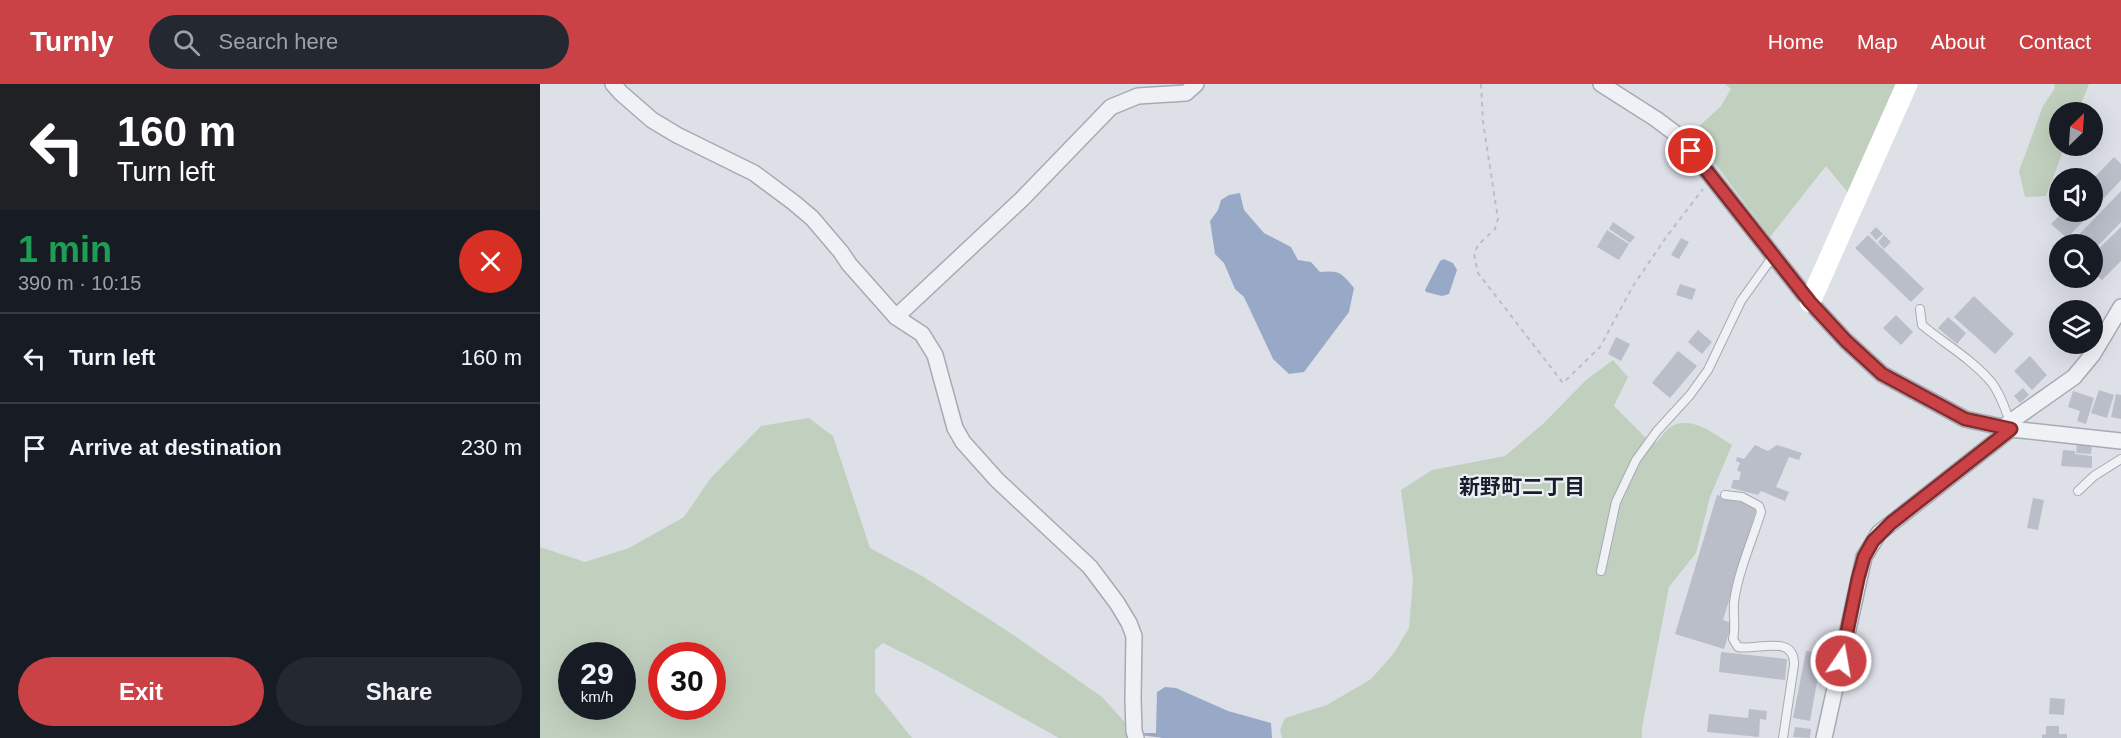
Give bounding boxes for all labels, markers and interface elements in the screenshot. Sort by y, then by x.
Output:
search box [149,15,569,69]
text: Turnly [30,26,113,57]
icon: search [170,26,203,59]
text: Search here [218,29,338,54]
text: Home [1768,30,1824,53]
text: Map [1857,30,1898,53]
text: About [1931,30,1986,53]
text: Contact [2019,30,2091,53]
north arrow [2049,102,2103,156]
map controls [2049,102,2103,354]
icon: left [18,108,96,186]
text: 160 m [117,108,236,155]
pin [1665,125,1716,176]
icon: arrive [1674,134,1707,167]
text: Turn left [117,157,215,187]
button: sound [2049,168,2103,222]
text: 1 min [18,229,112,270]
button: close [459,230,522,293]
button: search [2049,234,2103,288]
text: 390 m · 10:15 [18,272,141,294]
button: layers [2049,300,2103,354]
icon: left [18,342,51,375]
text: Turn left [69,345,155,370]
text: 160 m [461,345,522,370]
icon: arrive [18,432,51,465]
text: Arrive at destination [69,435,282,460]
text: 230 m [461,435,522,460]
district label: 新野町二丁目 [1459,475,1585,498]
position arrow [1809,629,1873,693]
speed limit sign: 30 [648,642,726,720]
button: Exit [18,657,264,726]
button: Share [276,657,522,726]
text: 29 [580,657,614,690]
text: km/h [581,688,613,705]

